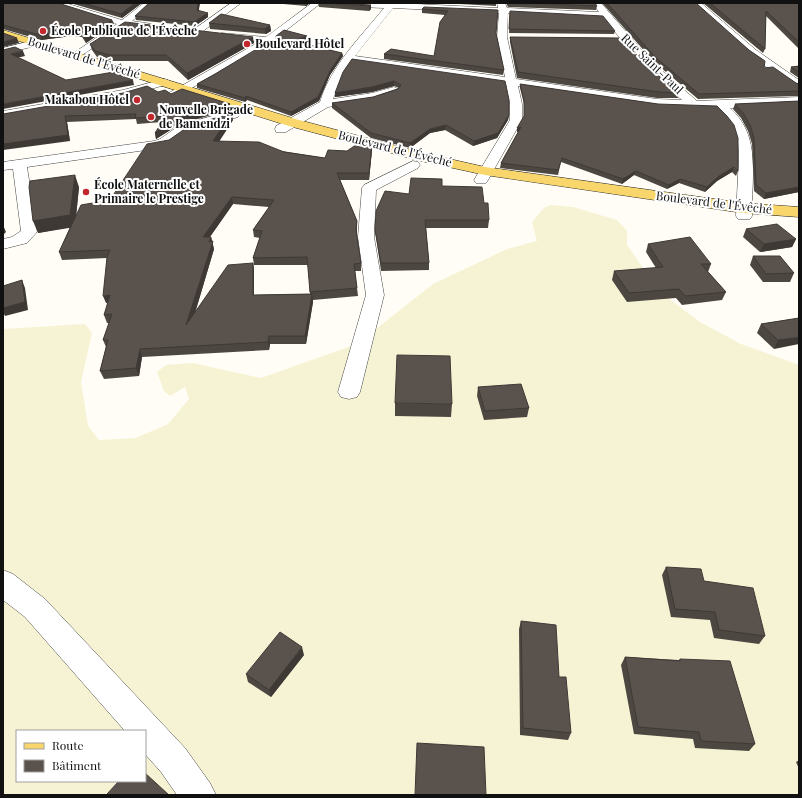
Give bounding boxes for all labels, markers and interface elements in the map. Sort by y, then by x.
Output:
place label: École Publique de l'Évêché [51,22,197,38]
marker: École Publique de l'Évêché [38,26,48,36]
street label: Rue Saint-Paul [618,30,688,97]
street label: Boulevard de l'Évêché [26,32,142,82]
place label: Boulevard Hôtel [255,35,345,51]
marker: Boulevard Hôtel [242,39,252,49]
place label: Makabou Hôtel [45,91,129,107]
marker: Makabou Hôtel [132,95,142,105]
place label: Nouvelle Brigade de Bamendzi [159,101,253,131]
marker: Nouvelle Brigade de Bamendzi [146,112,156,122]
street label: Boulevard de l'Évêché [337,126,454,170]
place label: École Maternelle et Primaire le Prestige [94,176,204,206]
marker: École Maternelle et Primaire le Prestige [81,187,91,197]
street label: Boulevard de l'Évêché [655,187,773,217]
legend [16,730,146,782]
text: Route [52,737,84,753]
text: Bâtiment [52,757,102,773]

